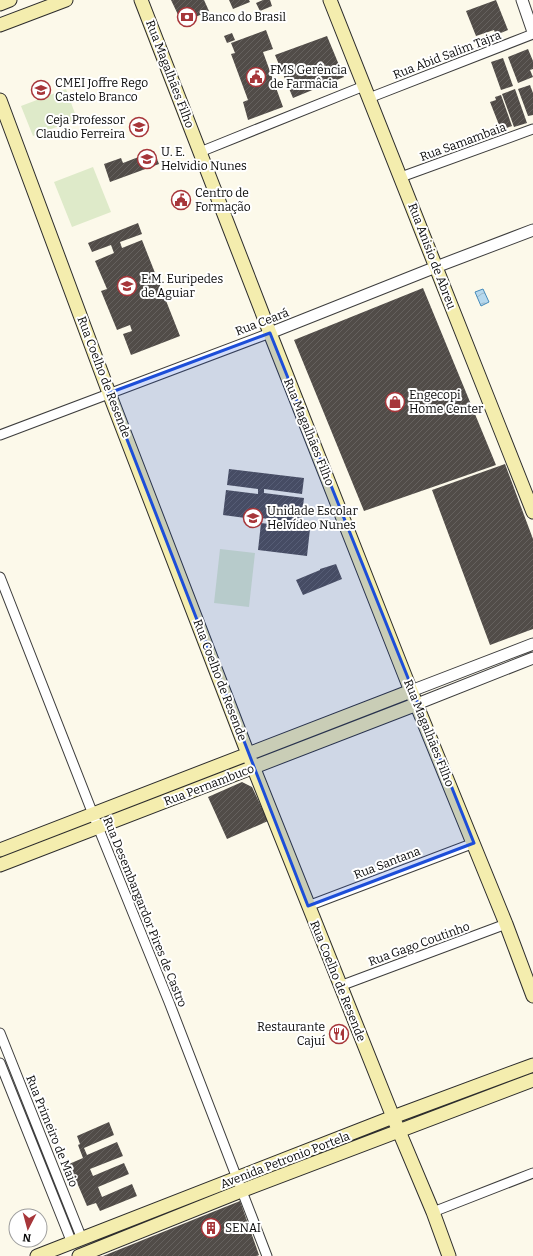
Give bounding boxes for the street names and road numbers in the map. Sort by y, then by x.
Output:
street label: Rua Magalhães Filho [143,18,197,130]
street label: Rua Abid Salim Tajra [391,28,503,82]
street label: Rua Samambaia [418,120,508,164]
street label: Rua Anisio de Abreu [405,201,459,312]
street label: Rua Ceará [233,305,291,339]
street label: Rua Coelho de Resende [74,314,134,440]
street label: Rua Magalhães Filho [281,376,337,488]
street label: Rua Coelho de Resende [190,617,250,743]
street label: Rua Magalhães Filho [401,677,457,789]
street label: Rua Pernambuco [162,761,256,809]
street label: Rua Desembargardor Pires de Castro [100,815,190,1009]
street label: Rua Santana [352,844,423,882]
street label: Rua Coelho de Resende [307,919,369,1043]
street label: Rua Gago Coutinho [366,919,472,969]
street label: Rua Primeiro de Maio [23,1073,81,1189]
street label: Avenida Petronio Portela [218,1129,352,1191]

